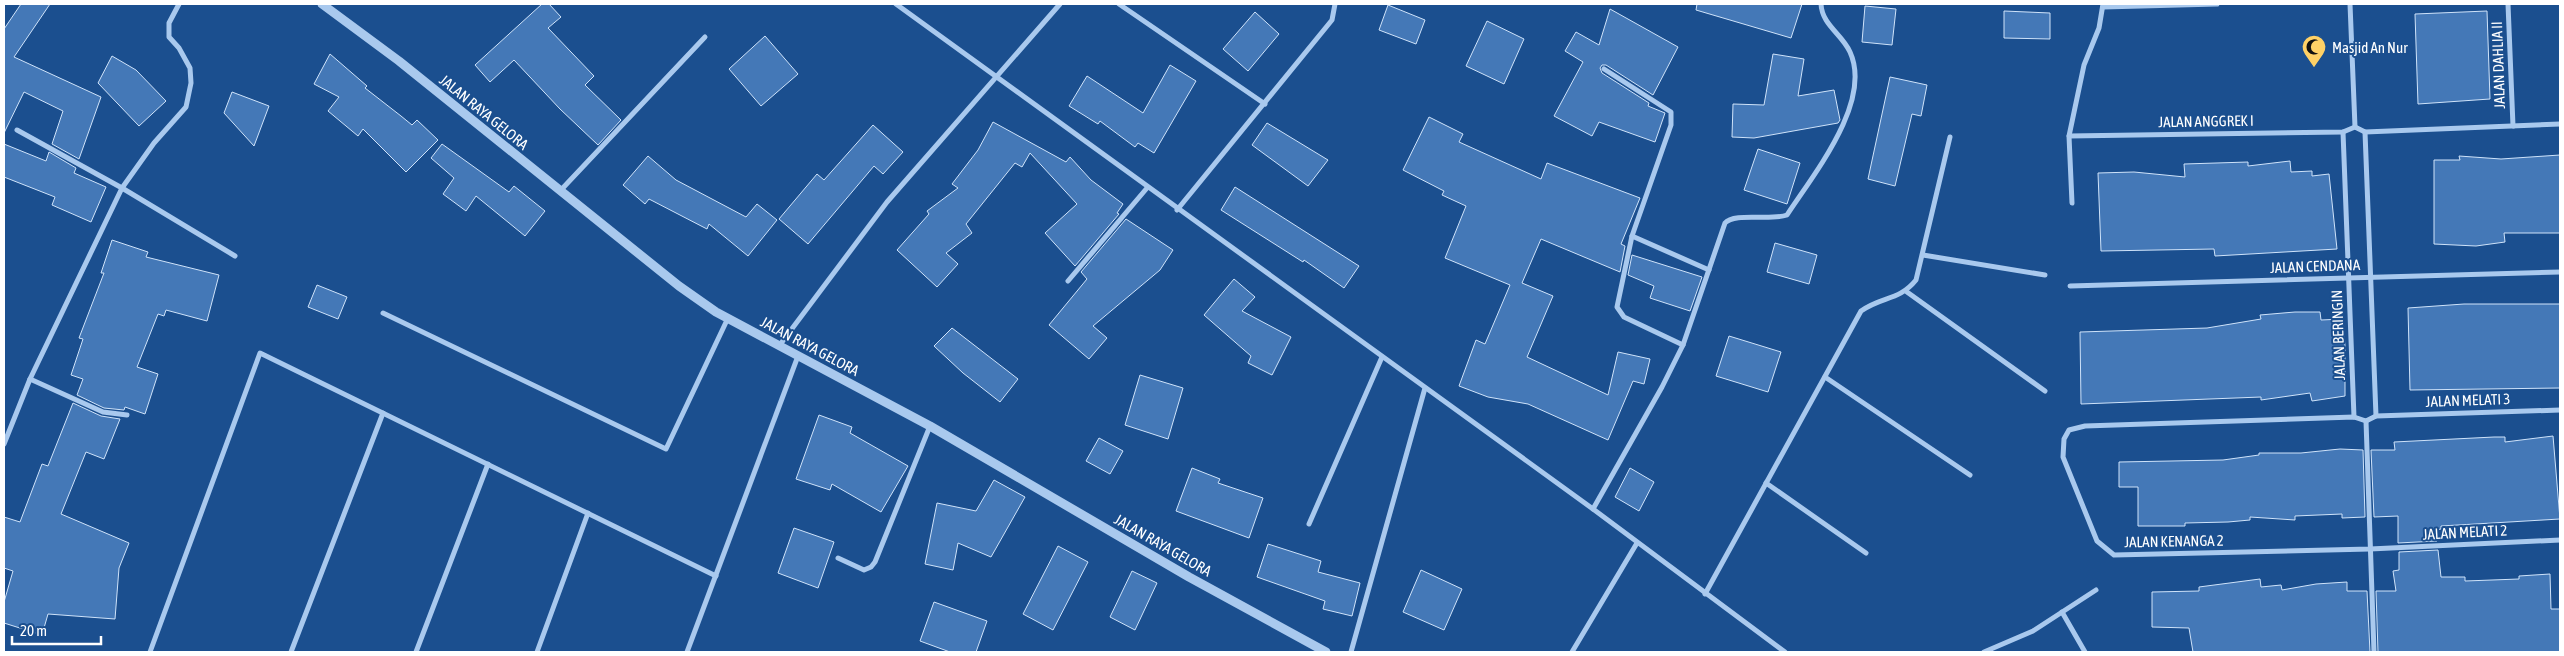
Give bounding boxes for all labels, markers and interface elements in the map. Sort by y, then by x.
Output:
street label: JALAN DAHLIA II [2488,21,2508,109]
mosque icon: Masjid An Nur [2301,34,2327,68]
place label: Masjid An Nur [2332,39,2408,56]
street label: JALAN RAYA GELORA [436,71,532,153]
street label: JALAN ANGGREK I [2158,112,2254,130]
street label: JALAN CENDANA [2270,256,2361,276]
street label: JALAN BERINGIN [2328,289,2348,381]
street label: JALAN RAYA GELORA [758,313,863,379]
street label: JALAN MELATI 3 [2425,390,2511,410]
street label: JALAN RAYA GELORA [1112,510,1215,580]
street label: JALAN MELATI 2 [2422,521,2508,543]
street label: JALAN KENANGA 2 [2124,532,2224,550]
scale bar [12,614,101,646]
text: 20 m [20,622,47,639]

